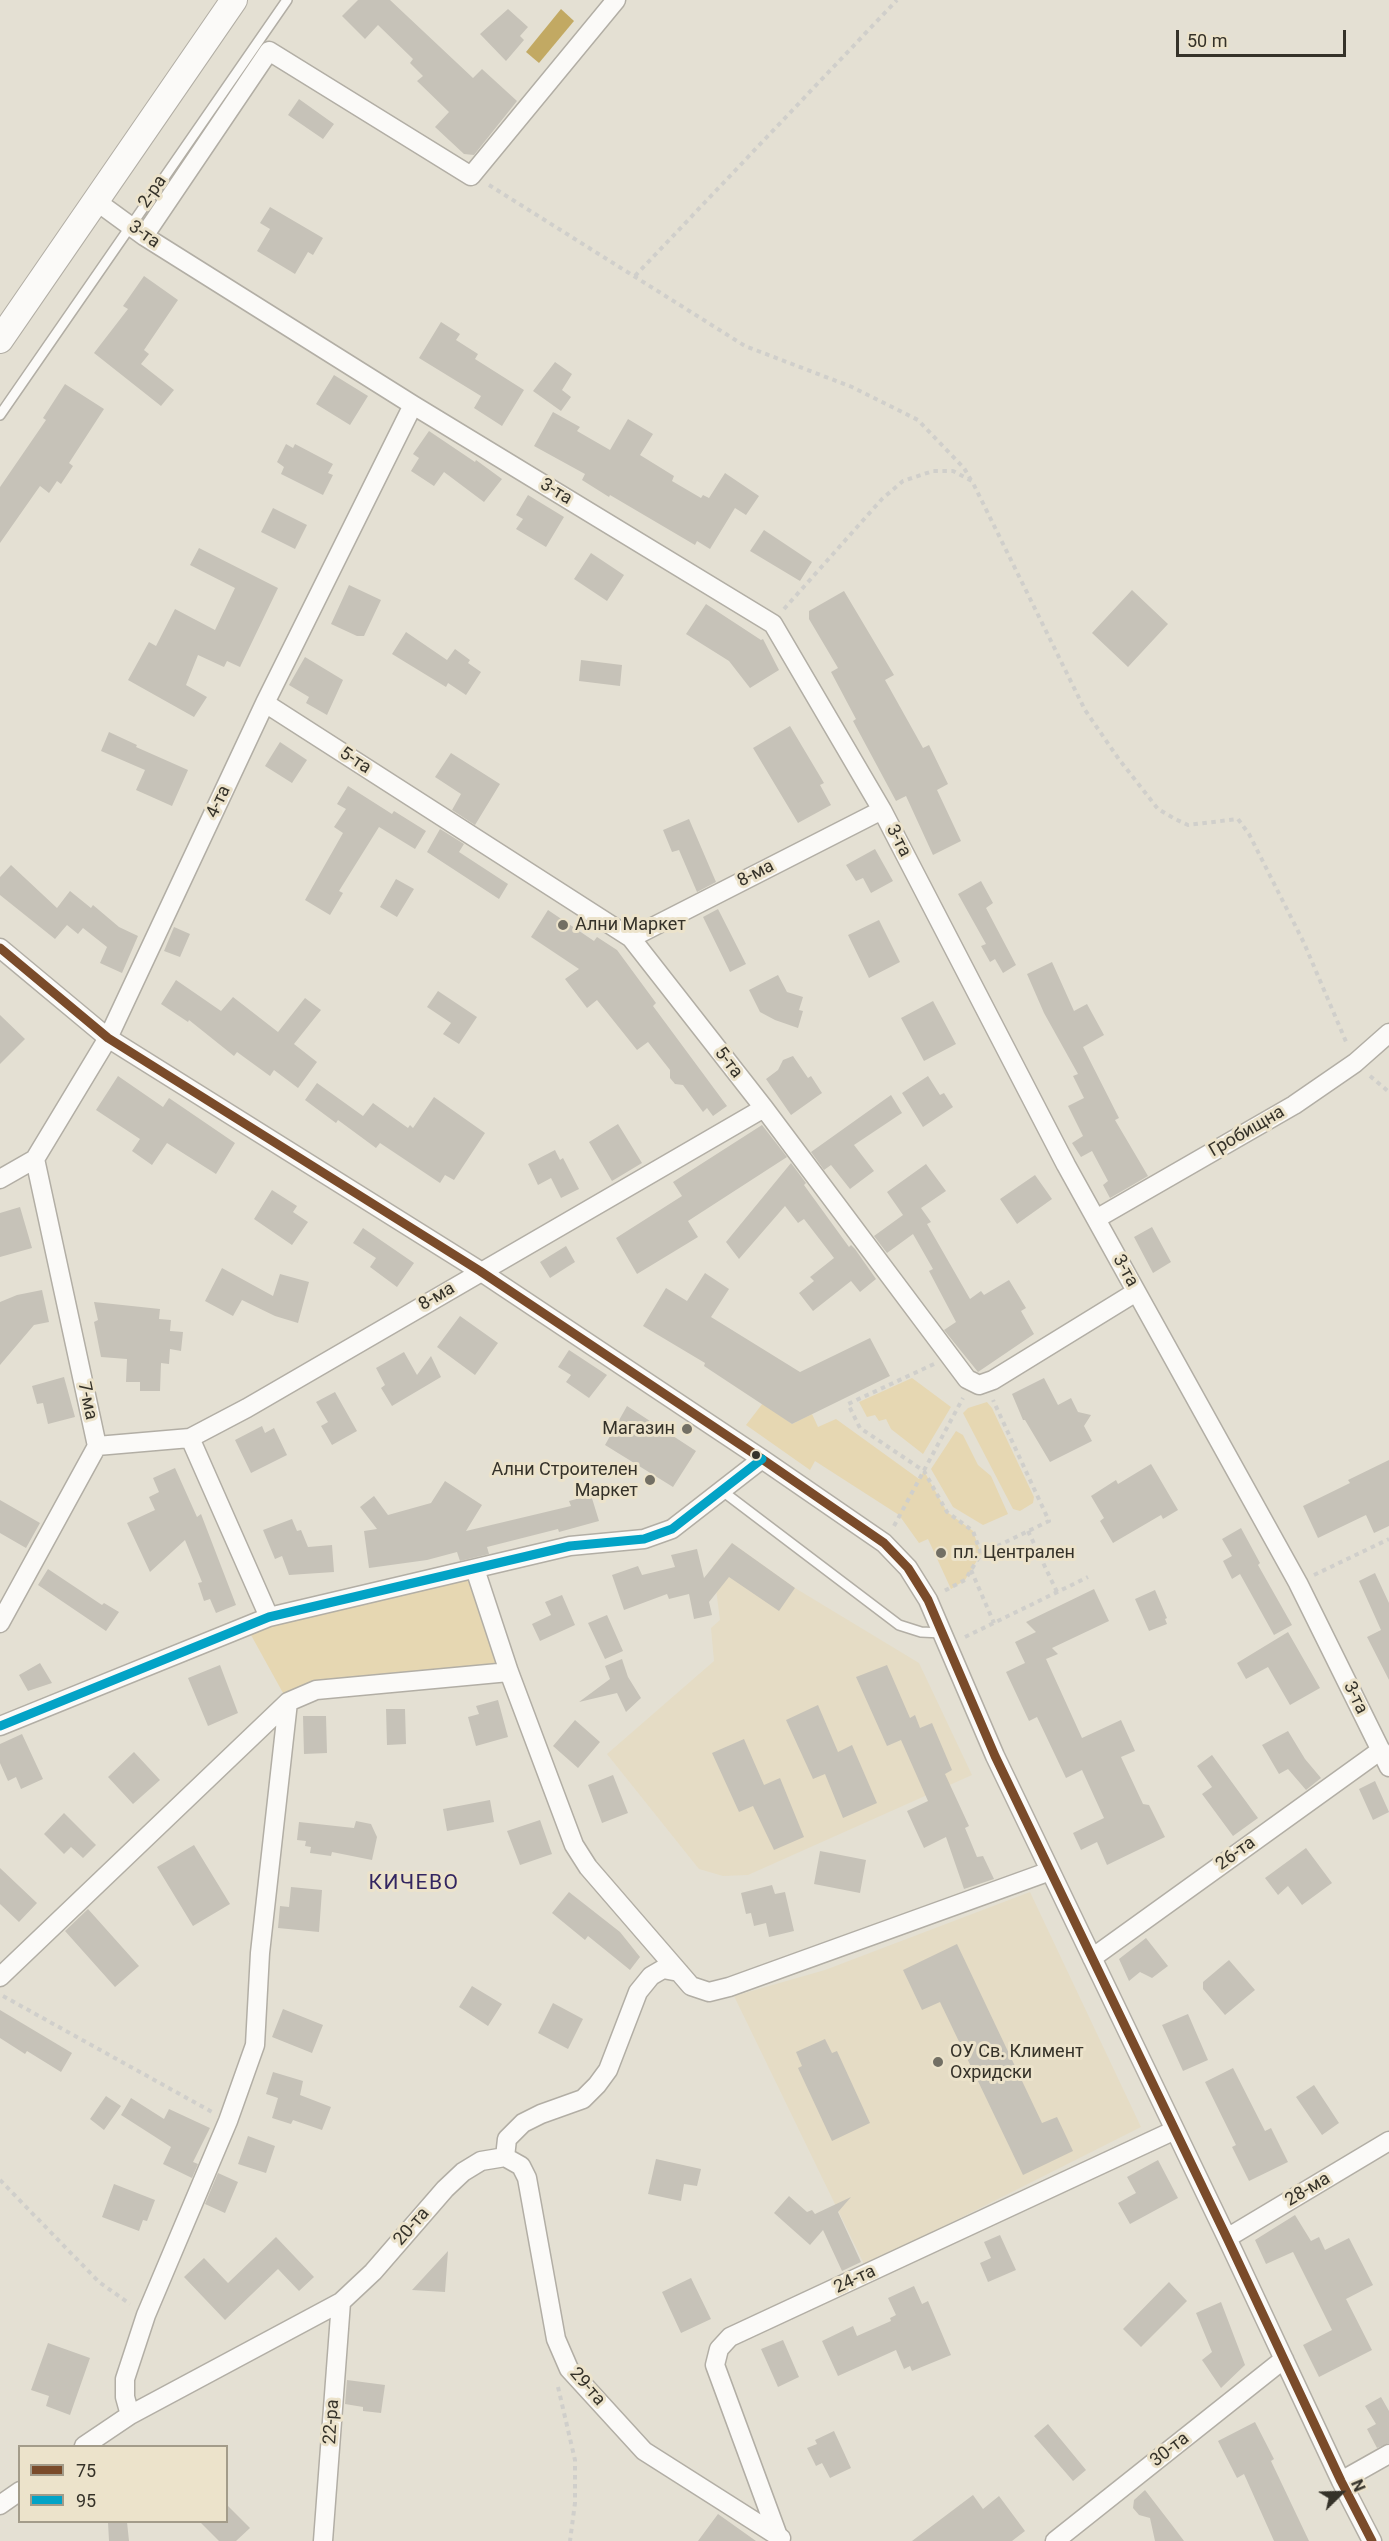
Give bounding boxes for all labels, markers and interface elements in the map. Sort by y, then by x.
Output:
scale bar [1179,18,1348,56]
text: 50 m [1187,30,1227,51]
street label: 2-ра [134,171,172,213]
street label: 3-та [124,217,164,253]
street label: 3-та [536,474,576,510]
street label: 5-та [335,743,375,779]
street label: 4-та [202,782,236,822]
street label: 3-та [881,821,915,861]
street label: 8-ма [734,856,778,892]
place label: Ални Маркет [575,914,686,936]
marker: Ални Маркет [556,918,570,932]
street label: 5-та [709,1043,747,1083]
street label: Гробищна [1205,1102,1289,1162]
street label: 3-та [1107,1251,1143,1291]
street label: 8-ма [415,1278,459,1316]
street label: 7-ма [72,1380,102,1422]
place label: Магазин [602,1418,675,1440]
marker: Магазин [680,1422,694,1436]
unlabelled marker [750,1449,762,1461]
place label: Ални Строителен Маркет [491,1459,638,1502]
marker: Ални Строителен Маркет [643,1473,657,1487]
place label: пл. Централен [953,1542,1075,1564]
marker: пл. Централен [934,1546,948,1560]
street label: 3-та [1338,1678,1372,1718]
street label: 26-та [1212,1832,1260,1876]
district label: КИЧЕВО [368,1871,460,1897]
place label: ОУ Св. Климент Охридски [950,2041,1084,2084]
marker: ОУ Св. Климент Охридски [931,2055,945,2069]
street label: 28-ма [1282,2168,1334,2212]
street label: 20-та [390,2203,434,2251]
street label: 24-та [831,2261,879,2299]
street label: 29-та [565,2363,609,2411]
street label: 22-ра [320,2399,344,2445]
street label: 30-та [1146,2428,1194,2472]
legend [18,2445,228,2523]
text: 75 [76,2460,96,2481]
north arrow [1311,2463,1371,2523]
text: N [1347,2477,1369,2495]
text: 95 [76,2490,96,2511]

